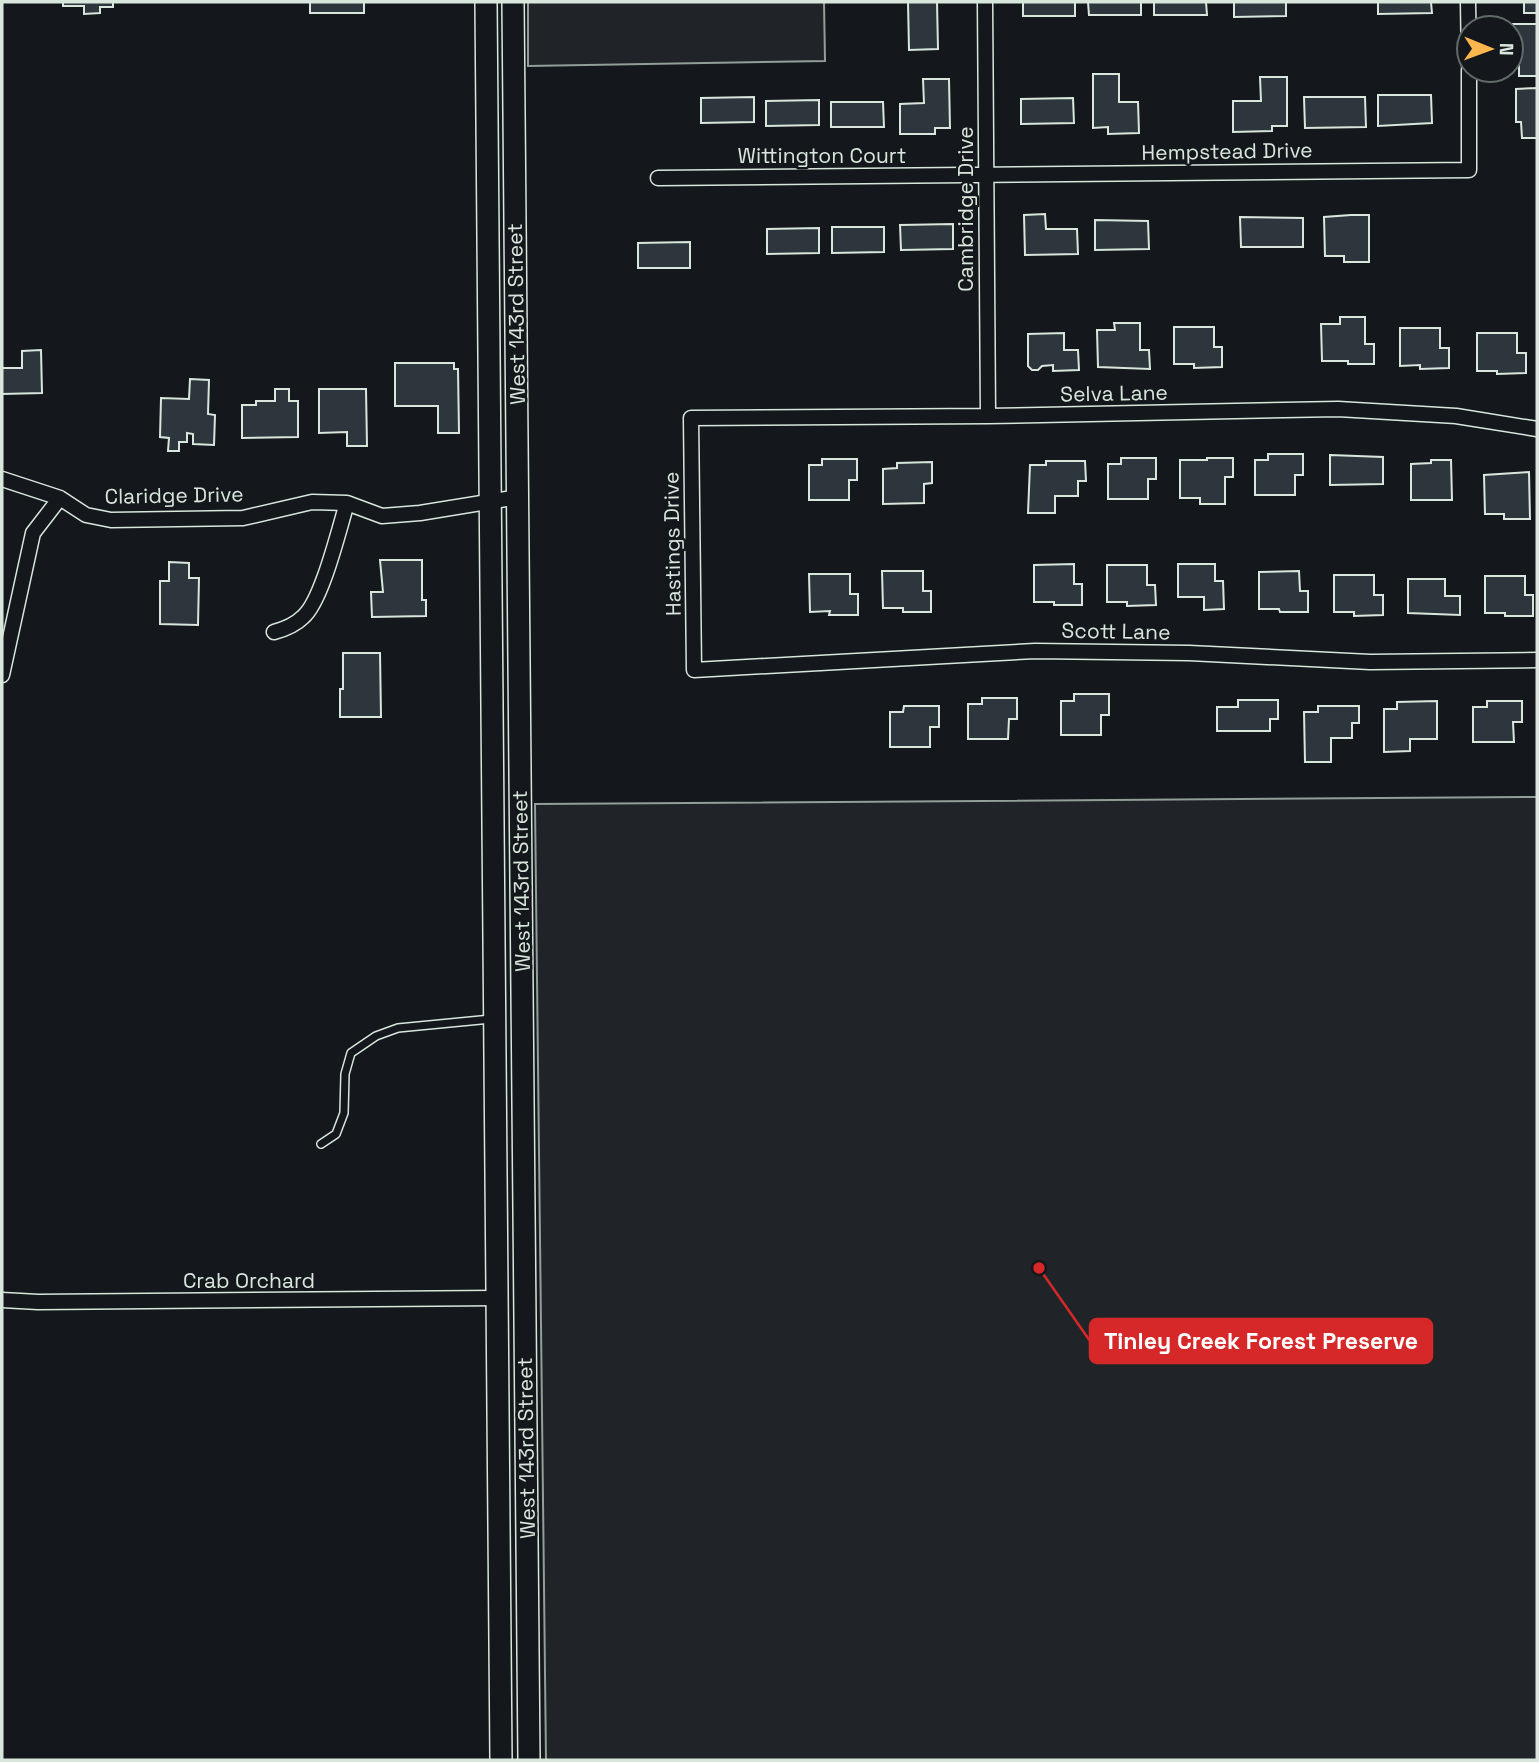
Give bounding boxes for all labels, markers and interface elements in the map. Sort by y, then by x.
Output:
north arrow [1455,14,1525,84]
text: N [1494,43,1519,56]
street label: Cambridge Drive [952,126,979,292]
street label: Hempstead Drive [1141,136,1313,166]
street label: Wittington Court [738,142,906,169]
street label: West 143rd Street [501,223,531,405]
street label: Selva Lane [1060,379,1168,407]
street label: Hastings Drive [657,472,687,616]
street label: Claridge Drive [104,480,244,510]
street label: Scott Lane [1061,617,1171,645]
street label: West 143rd Street [506,790,536,972]
street label: Crab Orchard [183,1267,315,1294]
callout: Tinley Creek Forest Preserve [1090,1319,1432,1363]
text: Tinley Creek Forest Preserve [1104,1326,1418,1356]
street label: West 143rd Street [511,1357,541,1539]

